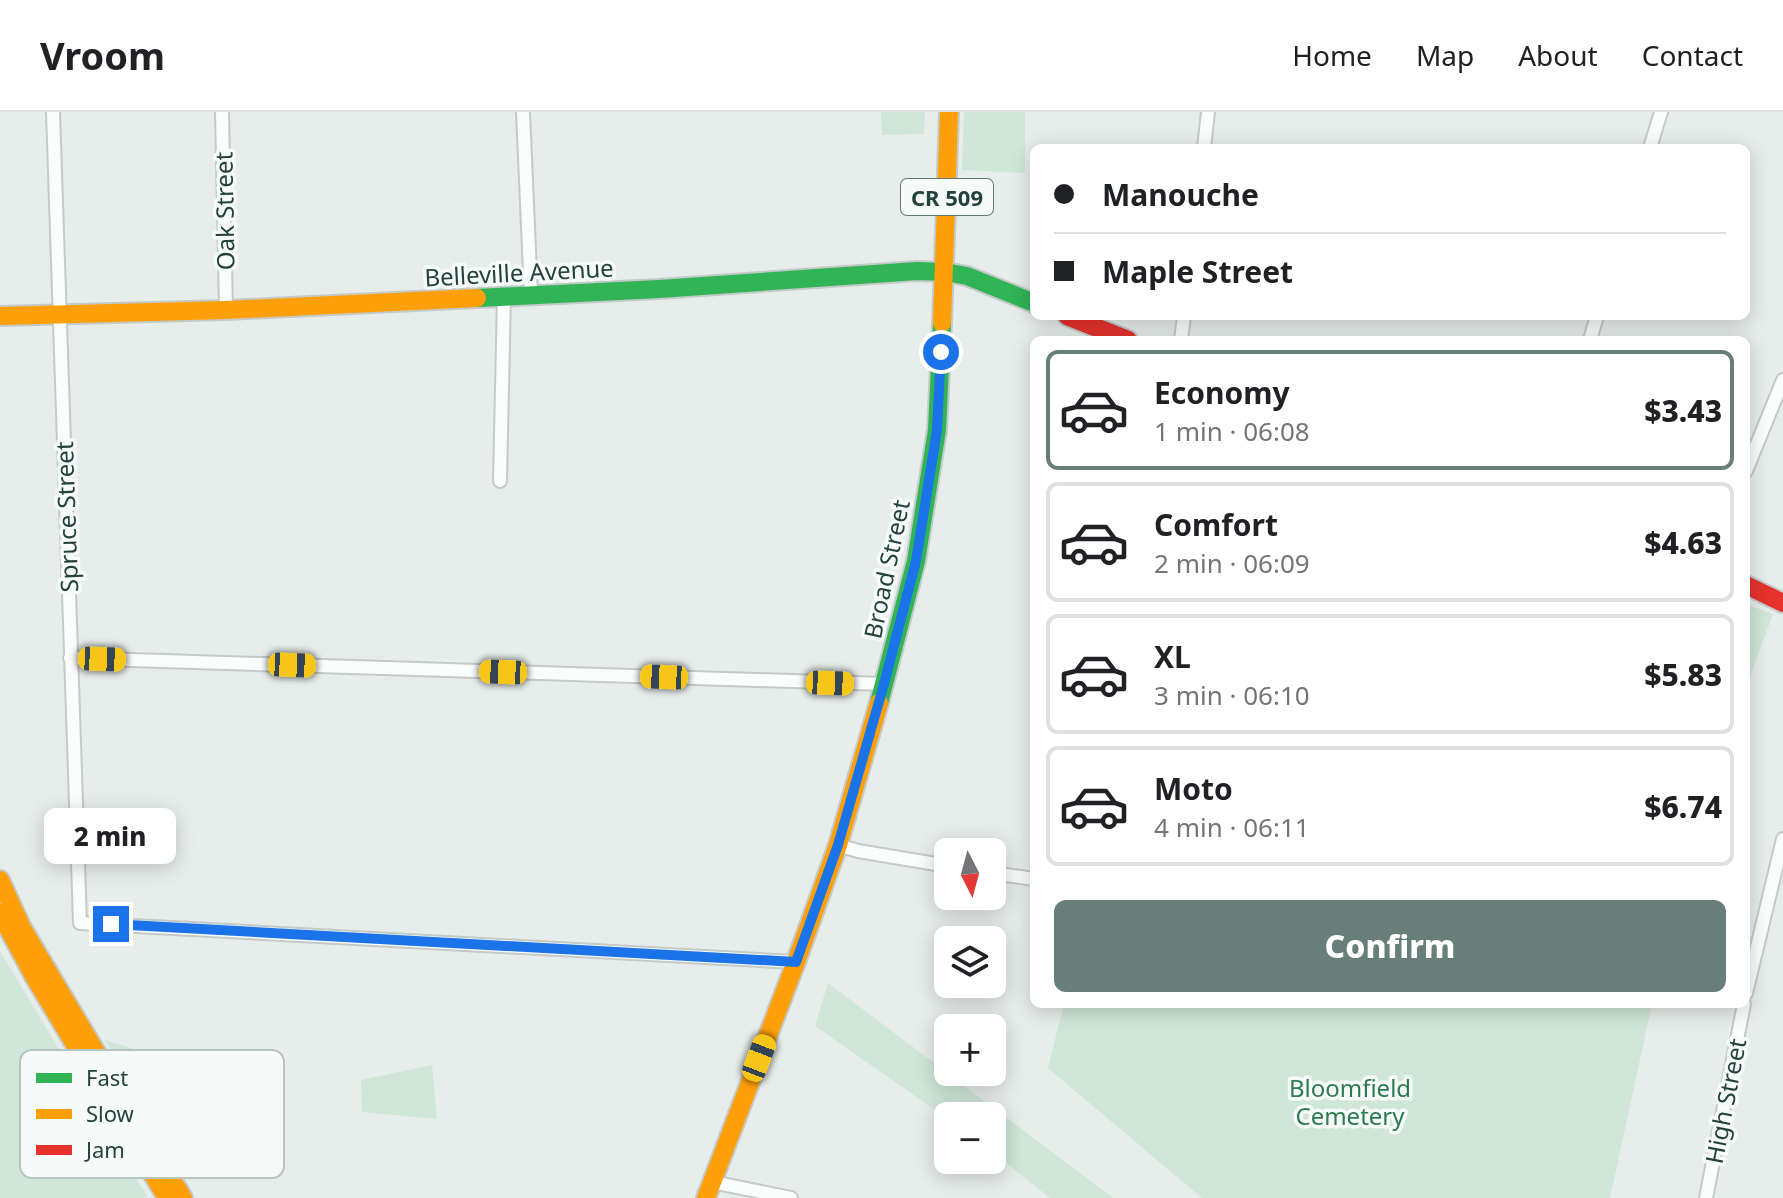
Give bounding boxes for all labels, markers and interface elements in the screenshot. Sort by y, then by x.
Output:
text: Vroom [40,29,165,81]
text: Home [1292,36,1372,74]
text: Map [1416,36,1474,74]
text: About [1518,36,1598,74]
text: Contact [1642,36,1743,74]
street label: Oak Street [206,151,242,270]
text: Manouche [1102,174,1259,215]
road number: CR 509 [901,179,993,215]
street label: Belleville Avenue [424,251,614,293]
text: Maple Street [1102,251,1293,292]
route start [923,334,959,370]
text: Economy [1154,372,1290,413]
icon: car [1058,374,1130,446]
text: $3.43 [1644,390,1722,431]
text: 1 min · 06:08 [1154,413,1310,449]
street label: Spruce Street [47,441,85,593]
street label: Broad Street [855,496,917,641]
text: Comfort [1154,504,1278,545]
icon: car [1058,506,1130,578]
text: $4.63 [1644,522,1722,563]
text: 2 min · 06:09 [1154,545,1310,581]
text: XL [1154,636,1191,677]
icon: car [1058,638,1130,710]
car [78,646,126,672]
car [268,652,316,678]
text: $5.83 [1644,654,1722,695]
car [479,659,527,685]
car [640,664,688,690]
car [806,670,854,696]
text: 3 min · 06:10 [1154,677,1310,713]
text: Moto [1154,768,1233,809]
icon: car [1058,770,1130,842]
text: $6.74 [1644,786,1722,827]
callout: 2 min [45,808,177,864]
text: 4 min · 06:11 [1154,809,1310,845]
text: 2 min [74,818,146,854]
north arrow [934,838,1006,910]
map controls [934,838,1006,1174]
button: Confirm [1054,900,1726,992]
route end [93,906,129,942]
button: layers [934,926,1006,998]
button: + [934,1014,1006,1086]
car [739,1031,779,1085]
street label: High Street [1697,1035,1753,1166]
legend [20,1050,284,1178]
text: Fast [86,1062,128,1092]
park label: Bloomfield Cemetery [1289,1071,1411,1132]
text: Slow [86,1098,135,1128]
button: − [934,1102,1006,1174]
text: Jam [84,1134,125,1164]

